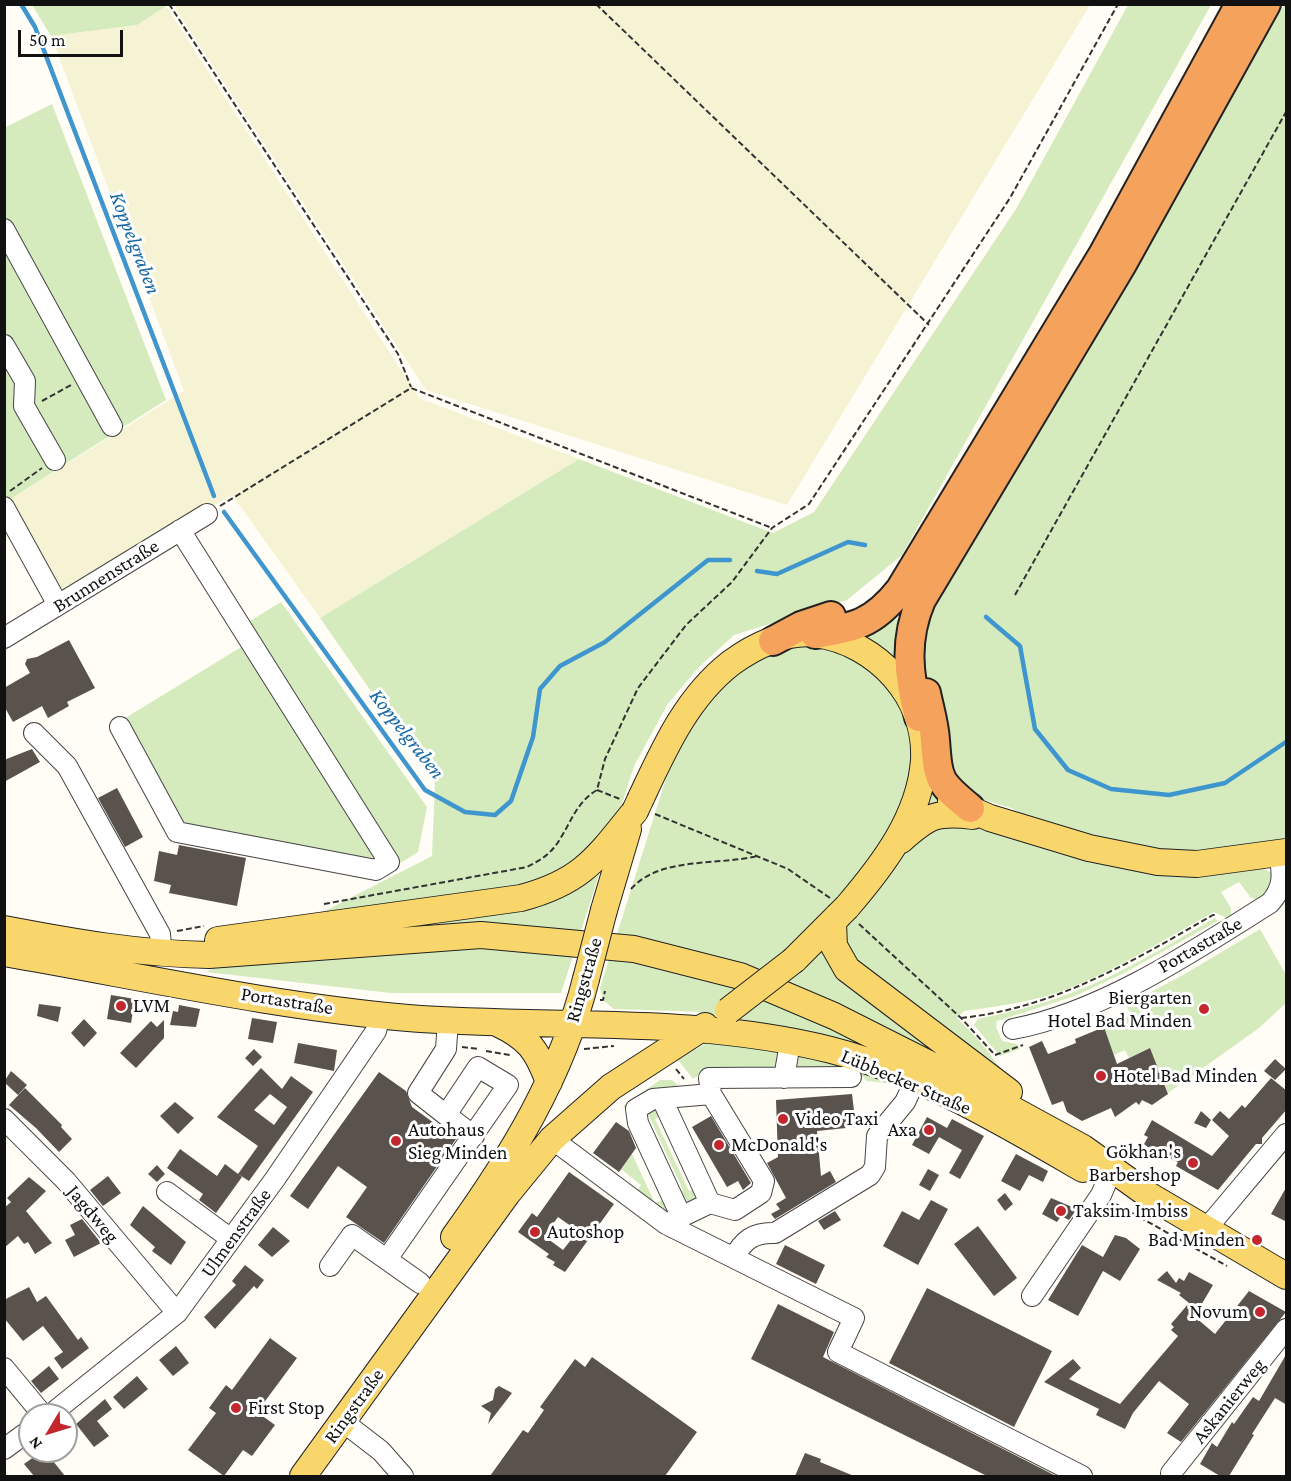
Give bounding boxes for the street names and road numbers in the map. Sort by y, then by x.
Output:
street label: Brunnenstraße [49,534,163,618]
street label: Portastraße [1154,911,1246,979]
street label: Ringstraße [560,935,608,1025]
street label: Portastraße [239,982,335,1020]
street label: Lübbecker Straße [837,1044,975,1120]
street label: Jagdweg [62,1180,124,1248]
street label: Ulmenstraße [196,1184,276,1282]
street label: Askanierweg [1187,1353,1271,1449]
street label: Ringstraße [319,1364,389,1448]

